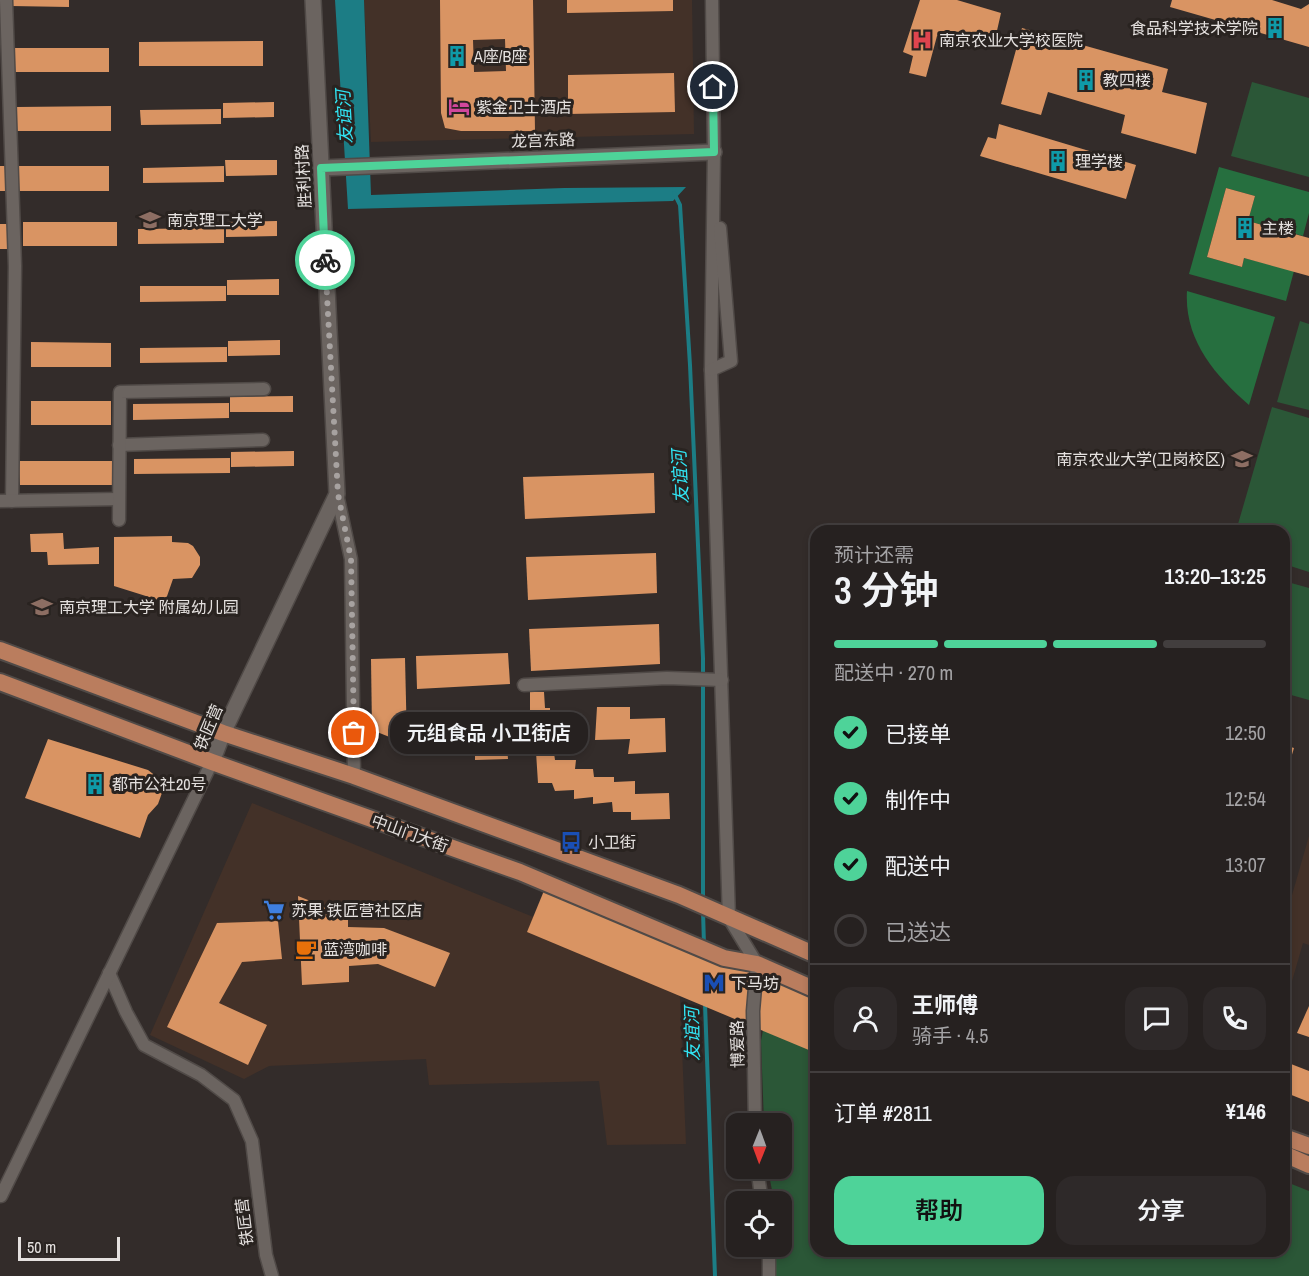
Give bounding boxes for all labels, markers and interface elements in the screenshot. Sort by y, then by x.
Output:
building icon: 食品科学技术学院 [1263,16,1287,40]
place label: 食品科学技术学院 [1130,17,1258,39]
hospital icon: 南京农业大学校医院 [910,28,934,52]
place label: 南京农业大学校医院 [939,29,1083,51]
building icon: A座/B座 [445,44,469,68]
place label: A座/B座 [473,45,527,67]
pin [687,61,738,112]
building icon: 教四楼 [1074,68,1098,92]
place label: 教四楼 [1103,69,1151,91]
icon: home [696,70,729,103]
water label: 友谊河 [330,86,358,145]
hotel icon: 紫金卫士酒店 [447,95,471,119]
place label: 紫金卫士酒店 [476,96,572,118]
street label: 龙宫东路 [511,128,575,152]
street label: 胜利村路 [290,143,316,209]
building icon: 理学楼 [1046,149,1070,173]
place label: 理学楼 [1075,150,1123,172]
school or university icon: 南京理工大学 [138,208,162,232]
place label: 南京理工大学 [167,209,263,231]
building icon: 主楼 [1233,216,1257,240]
place label: 主楼 [1262,217,1294,239]
courier [295,230,355,290]
icon: bike [309,244,342,277]
water label: 友谊河 [666,446,694,505]
school or university icon: 南京农业大学(卫岗校区) [1230,447,1254,471]
place label: 南京农业大学(卫岗校区) [1056,448,1225,470]
text: 预计还需 [834,541,914,568]
text: 13:20–13:25 [1164,561,1266,591]
text: 3 分钟 [834,564,939,616]
school or university icon: 南京理工大学 附属幼儿园 [30,595,54,619]
place label: 南京理工大学 附属幼儿园 [59,596,239,618]
text: 配送中 · 270 m [834,659,953,686]
street label: 铁匠营 [188,701,228,753]
pin [328,707,379,758]
callout: 元组食品 小卫街店 [390,712,588,754]
icon: bag [337,716,370,749]
icon: check [834,716,867,749]
text: 元组食品 小卫街店 [407,719,571,746]
text: 已接单 [885,719,951,749]
text: 12:50 [1225,719,1266,746]
building icon: 都市公社20号 [83,772,107,796]
place label: 都市公社20号 [112,773,207,795]
icon: check [834,782,867,815]
text: 制作中 [885,785,951,815]
text: 12:54 [1225,785,1266,812]
street label: 中山门大街 [369,809,451,857]
bus stop icon: 小卫街 [559,830,583,854]
place label: 小卫街 [588,831,636,853]
icon: check [834,848,867,881]
text: 配送中 [885,851,951,881]
text: 13:07 [1225,851,1266,878]
supermarket icon: 苏果 铁匠营社区店 [262,898,286,922]
place label: 苏果 铁匠营社区店 [291,899,423,921]
text: 已送达 [885,917,951,947]
cafe icon: 蓝湾咖啡 [294,937,318,961]
place label: 蓝湾咖啡 [323,938,387,960]
metro station icon: 下马坊 [702,971,726,995]
place label: 下马坊 [731,972,779,994]
button: person [834,987,897,1050]
button: chat [1125,987,1188,1050]
button: phone [1203,987,1266,1050]
text: 王师傅 [912,990,978,1020]
water label: 友谊河 [679,1004,705,1061]
street label: 博爱路 [726,1020,748,1068]
text: 骑手 · 4.5 [912,1022,988,1049]
text: ¥146 [1226,1096,1266,1126]
text: 订单 #2811 [834,1098,932,1128]
north arrow [726,1113,792,1179]
map controls [726,1113,792,1257]
button: 帮助 [834,1176,1044,1245]
button: 分享 [1056,1176,1266,1245]
button: locate [726,1191,792,1257]
street label: 铁匠营 [230,1197,258,1247]
scale bar [18,1234,120,1262]
text: 50 m [27,1236,56,1258]

